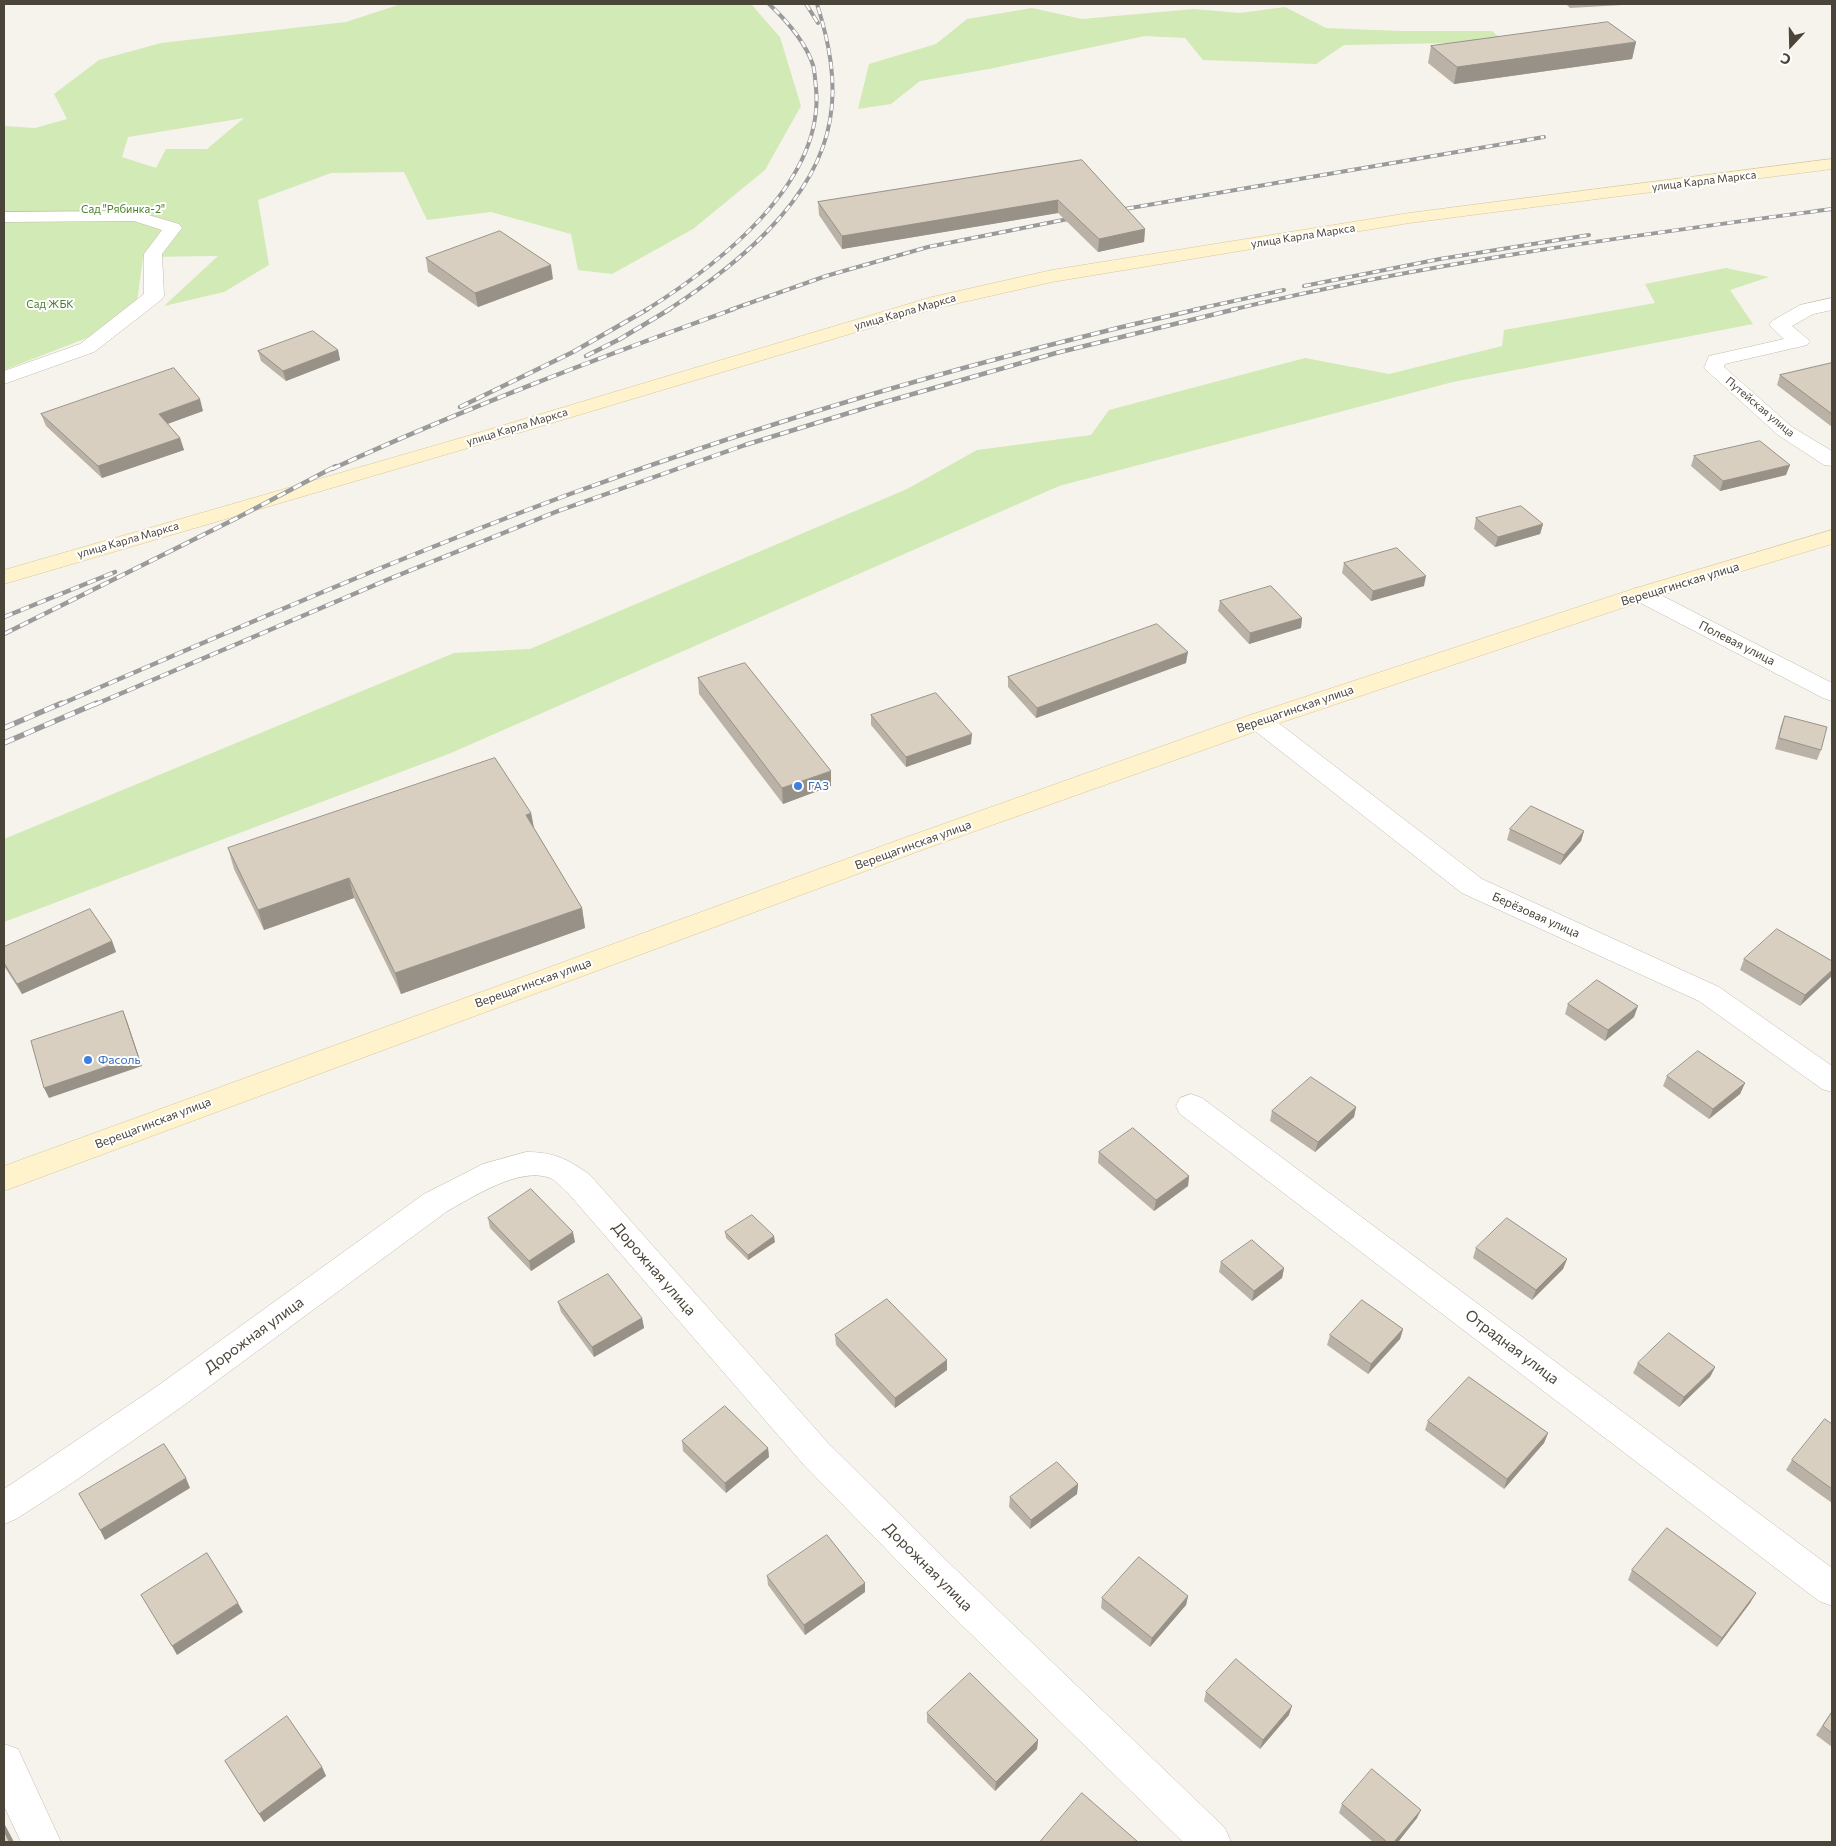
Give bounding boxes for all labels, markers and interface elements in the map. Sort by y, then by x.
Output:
north arrow [1766,20,1816,70]
text: С [1778,50,1793,69]
street label: улица Карла Маркса [1651,168,1757,194]
park label: Сад "Рябинка-2" [81,202,165,216]
street label: улица Карла Маркса [1250,221,1356,251]
street label: улица Карла Маркса [853,291,957,333]
park label: Сад ЖБК [26,297,74,311]
street label: Путейская улица [1723,374,1797,440]
street label: улица Карла Маркса [465,405,569,449]
street label: улица Карла Маркса [76,519,180,561]
street label: Верещагинская улица [1619,559,1741,609]
street label: Полевая улица [1697,618,1777,668]
street label: Верещагинская улица [1235,682,1355,736]
place label: ГАЗ [808,779,829,793]
marker: ГАЗ [792,780,804,792]
street label: Верещагинская улица [853,817,973,873]
street label: Берёзовая улица [1490,889,1582,941]
street label: Верещагинская улица [473,955,593,1011]
place label: Фасоль [98,1053,141,1067]
marker: Фасоль [82,1054,94,1066]
street label: Верещагинская улица [93,1094,213,1152]
street label: Дорожная улица [608,1219,700,1319]
street label: Дорожная улица [201,1293,307,1377]
street label: Отрадная улица [1462,1306,1562,1388]
street label: Дорожная улица [880,1519,976,1615]

